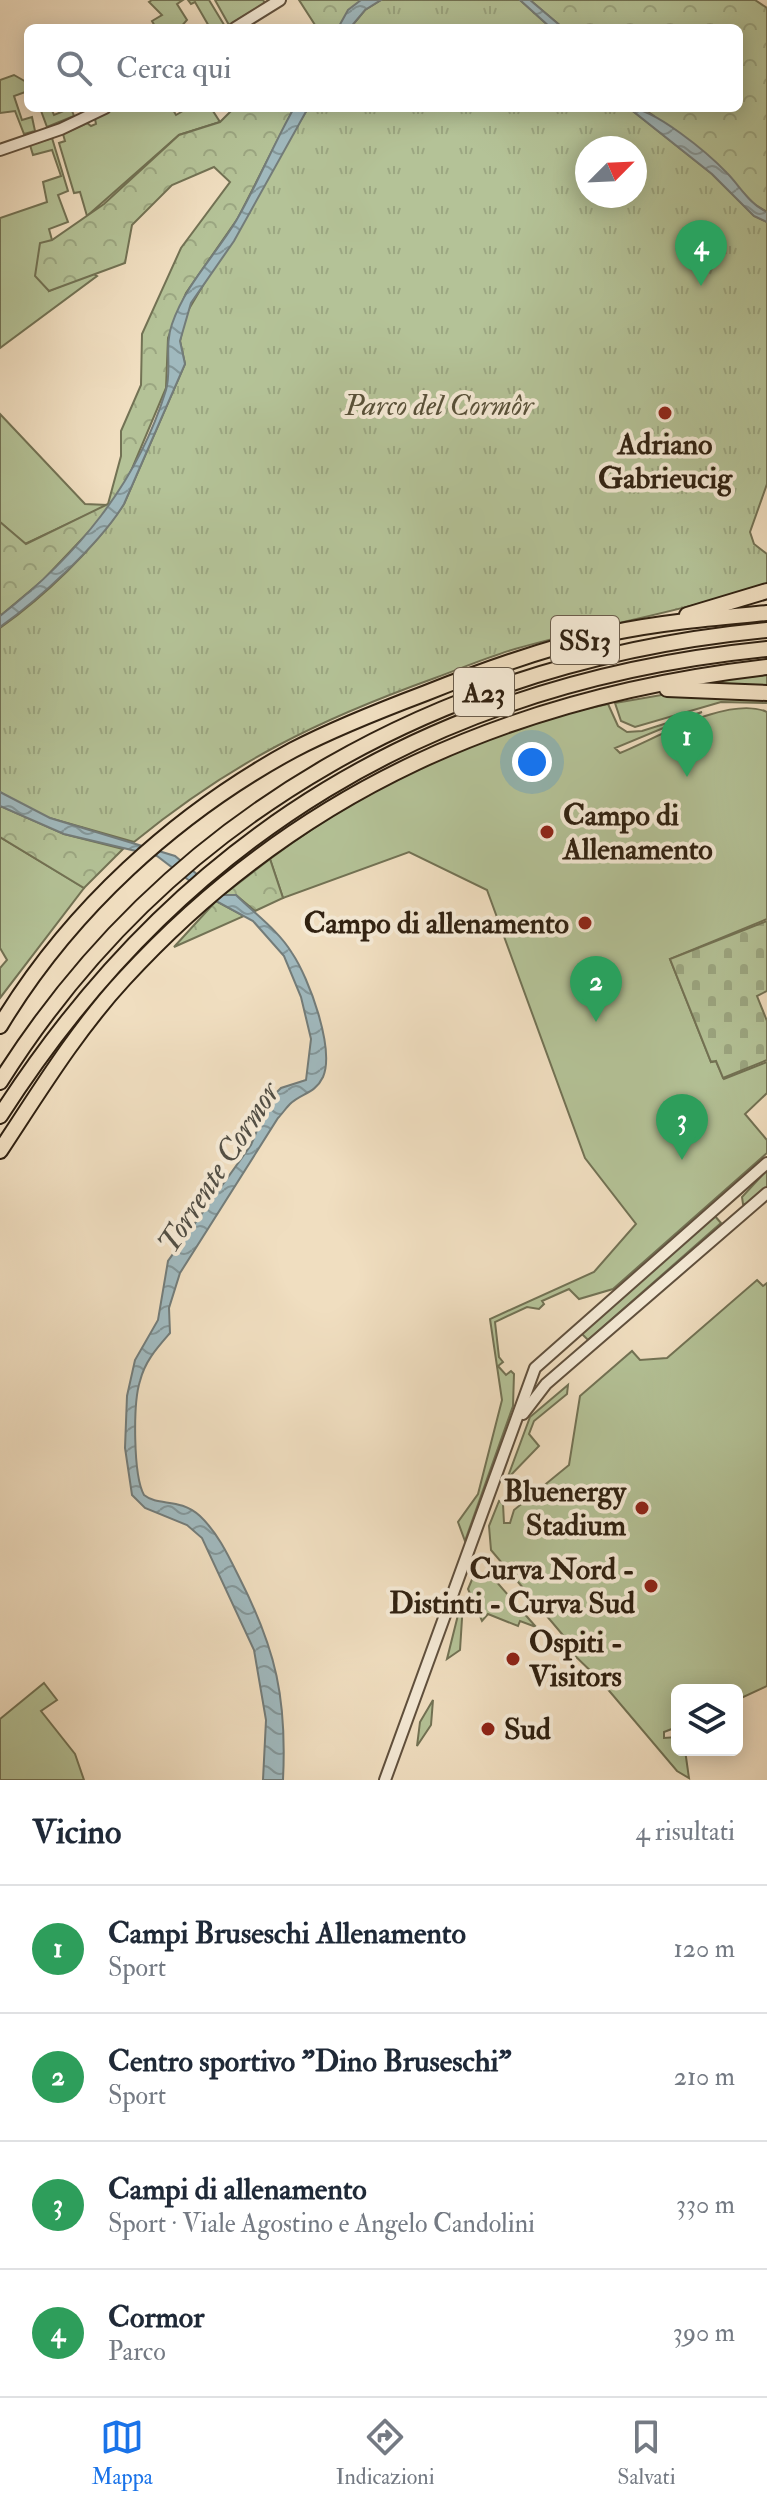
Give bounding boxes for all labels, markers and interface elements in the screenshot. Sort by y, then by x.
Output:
search box [24,24,743,112]
icon: search [52,46,96,90]
text: Cerca qui [116,50,232,87]
north arrow [575,136,647,208]
pin: 4 [675,220,727,286]
park label: Parco del Cormôr [344,387,535,424]
marker: Adriano Gabrieucig [656,404,674,422]
place label: Adriano Gabrieucig [598,426,733,497]
road number: SS13 [551,616,619,664]
road number: A23 [454,668,514,716]
pin: 1 [661,711,713,777]
your location [512,742,552,782]
place label: Campo di Allenamento [561,797,713,868]
marker: Campo di Allenamento [538,823,556,841]
place label: Campo di allenamento [304,905,569,942]
marker: Campo di allenamento [576,914,594,932]
pin: 2 [570,956,622,1022]
water label: Torrente Cormor [149,1073,290,1261]
pin: 3 [656,1094,708,1160]
place label: Bluenergy Stadium [504,1473,628,1544]
marker: Bluenergy Stadium [633,1499,651,1517]
place label: Curva Nord - Distinti - Curva Sud [389,1551,635,1622]
marker: Curva Nord - Distinti - Curva Sud [642,1577,660,1595]
place label: Ospiti - Visitors [528,1624,623,1695]
marker: Ospiti - Visitors [504,1650,522,1668]
map controls [671,1684,743,1756]
button: layers [671,1684,743,1756]
place label: Sud [504,1711,551,1748]
marker: Sud [479,1720,497,1738]
text: Vicino [32,1811,121,1854]
text: 4 risultati [636,1816,735,1848]
text: Campi Bruseschi Allenamento [108,1915,466,1952]
text: 1 [53,1933,63,1965]
text: 120 m [674,1933,735,1965]
text: Sport [108,1952,166,1984]
text: Centro sportivo "Dino Bruseschi" [108,2043,512,2080]
text: 2 [51,2061,65,2093]
text: 210 m [674,2061,735,2093]
text: Sport [108,2080,166,2112]
text: Campi di allenamento [108,2171,367,2208]
text: 3 [53,2189,63,2221]
text: 330 m [676,2189,735,2221]
text: Sport · Viale Agostino e Angelo Candolini [108,2208,535,2240]
text: Cormor [108,2299,204,2336]
text: 4 [51,2317,65,2349]
text: 390 m [673,2317,735,2349]
text: Parco [108,2336,166,2368]
tab: Mappa [91,2415,153,2491]
tab: Indicazioni [336,2415,435,2491]
tab: Salvati [617,2415,676,2491]

